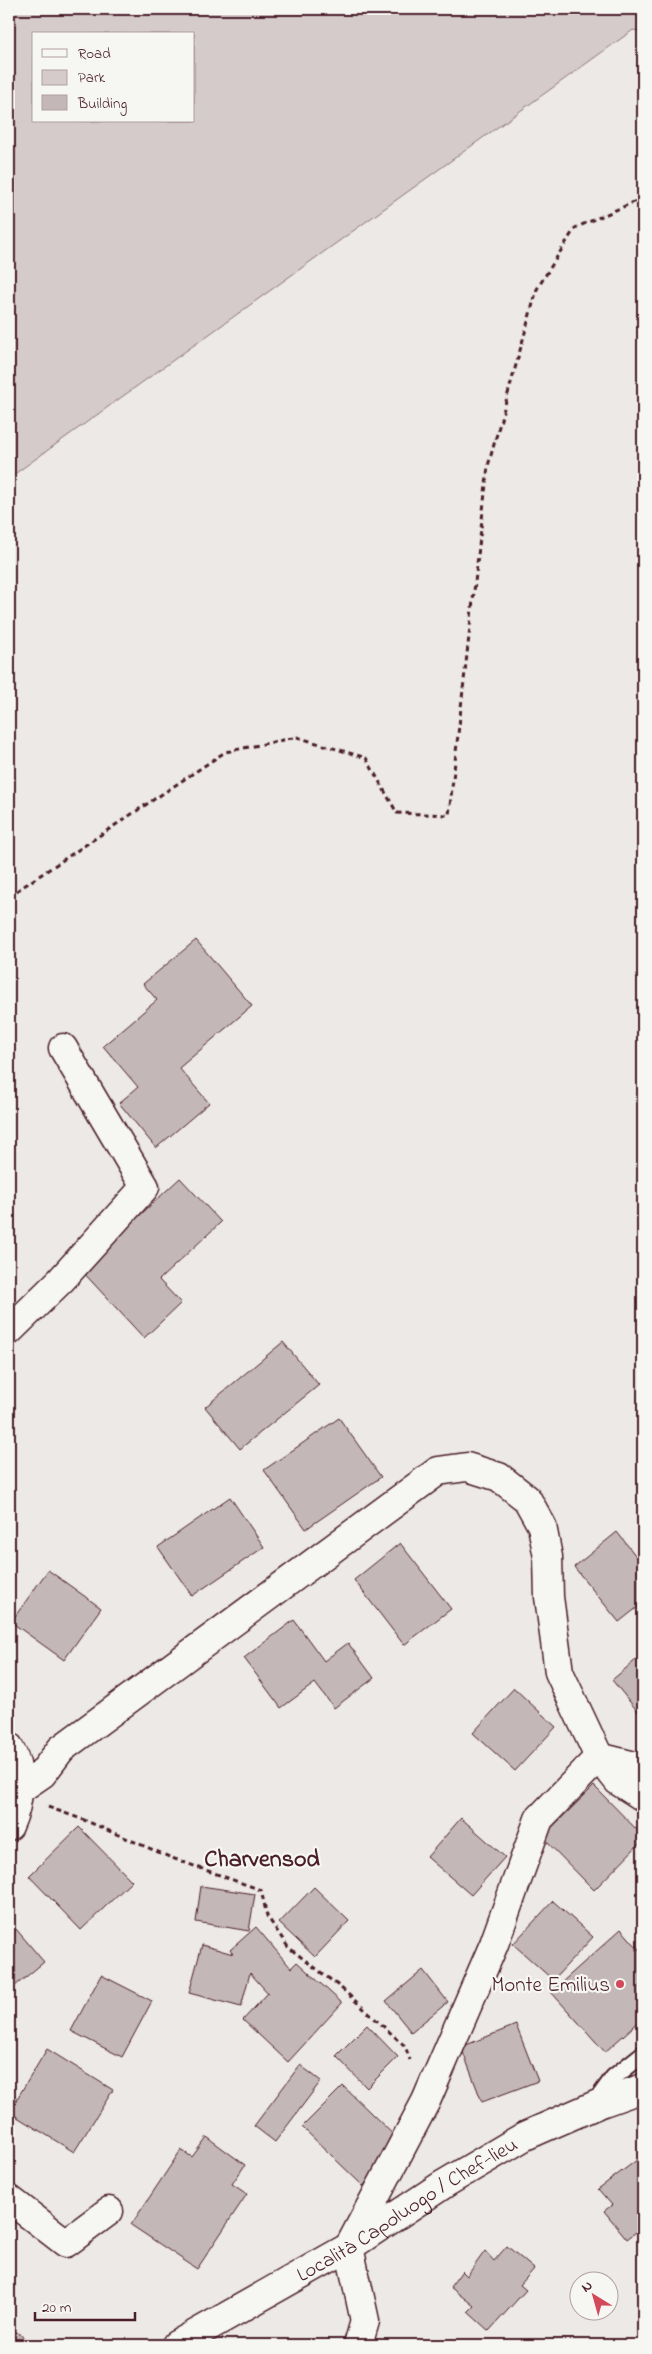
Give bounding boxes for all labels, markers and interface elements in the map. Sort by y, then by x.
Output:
legend [32,32,195,122]
text: Road [78,43,111,65]
text: Park [78,67,106,89]
text: Building [77,93,127,116]
district label: Charvensod [204,1843,320,1878]
place label: Monte Emilius [492,1971,610,2001]
marker: Monte Emilius [614,1978,626,1990]
street label: Località Capoluogo / Chef-lieu [292,2131,524,2291]
north arrow [570,2272,620,2322]
text: N [577,2276,597,2298]
scale bar [35,2289,135,2321]
text: 20 m [42,2297,72,2319]

